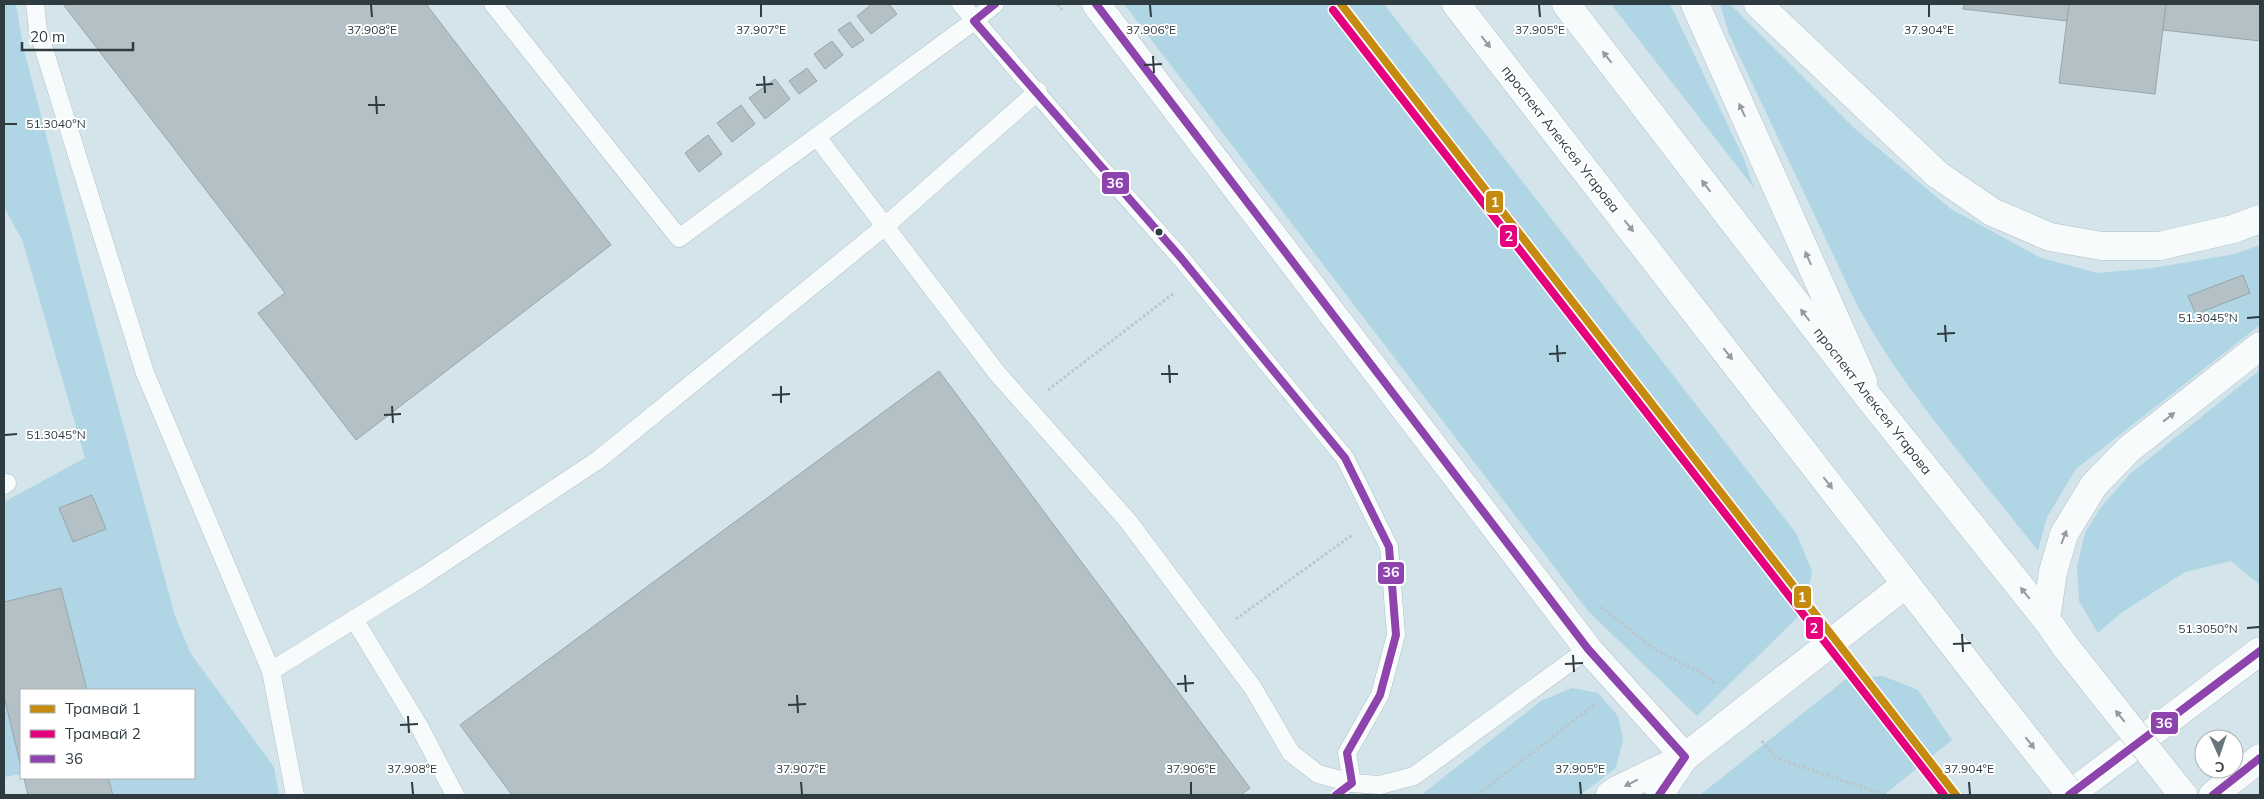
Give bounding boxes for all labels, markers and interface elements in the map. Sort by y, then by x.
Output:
scale bar [22,20,134,52]
text: 37.908°E [347,22,397,37]
text: 37.907°E [736,22,786,37]
text: 37.906°E [1126,22,1176,37]
text: 37.905°E [1515,22,1565,37]
text: 37.904°E [1904,22,1954,37]
text: 20 m [30,27,65,46]
one-way arrow [1481,35,1491,49]
one-way arrow [1601,51,1612,64]
street label: проспект Алексея Угарова [1498,62,1624,216]
one-way arrow [1738,103,1746,117]
text: 51.3040°N [26,116,86,131]
line badge: 36 [1101,171,1130,195]
text: 36 [1107,174,1123,192]
one-way arrow [1701,179,1711,193]
line badge: 1 [1485,190,1504,214]
text: 1 [1491,193,1499,211]
one-way arrow [1623,219,1634,232]
line badge: 2 [1499,224,1518,248]
unlabelled marker [1154,227,1164,237]
text: 2 [1505,227,1513,245]
one-way arrow [1804,251,1812,265]
one-way arrow [1800,308,1811,321]
text: 51.3045°N [2178,310,2238,325]
street label: проспект Алексея Угарова [1810,324,1936,478]
one-way arrow [1723,347,1734,360]
one-way arrow [2163,411,2176,422]
text: 51.3045°N [26,427,86,442]
one-way arrow [1822,476,1833,489]
one-way arrow [2060,529,2068,544]
line badge: 36 [1377,561,1405,585]
text: 36 [1383,563,1399,581]
line badge: 1 [1793,585,1812,609]
one-way arrow [2020,587,2031,600]
text: 1 [1798,588,1806,606]
line badge: 2 [1805,616,1824,640]
text: 2 [1810,619,1818,637]
text: 51.3050°N [2178,621,2238,636]
legend [20,689,195,779]
text: Трамвай 1 [65,699,141,718]
one-way arrow [2115,710,2126,723]
line badge: 36 [2150,711,2179,735]
text: 36 [2156,714,2172,732]
text: Трамвай 2 [65,724,141,743]
north arrow [2194,729,2244,779]
one-way arrow [2025,736,2036,749]
text: 36 [65,749,83,768]
text: С [2214,758,2225,776]
text: 37.908°E [387,761,437,776]
text: 37.907°E [776,761,826,776]
text: 37.906°E [1166,761,1216,776]
text: 37.905°E [1555,761,1605,776]
text: 37.904°E [1944,761,1994,776]
one-way arrow [1624,779,1638,787]

